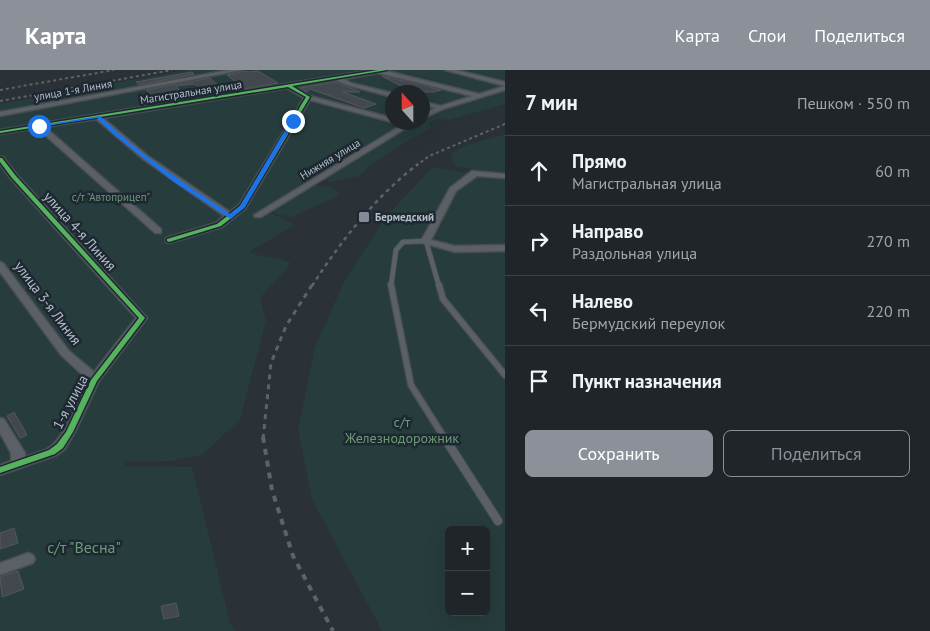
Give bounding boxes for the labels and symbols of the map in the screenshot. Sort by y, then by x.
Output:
street label: улица 1-я Линия [33,76,113,104]
street label: Магистральная улица [139,77,243,107]
north arrow [385,85,430,130]
route end [282,110,305,133]
route start [28,115,51,138]
street label: Нижняя улица [297,135,363,183]
street label: улица 4-я Линия [40,188,120,274]
park label: с/т "Автоприцеп" [72,190,151,204]
marker: Бермедский [357,210,371,224]
place label: Бермедский [375,210,434,224]
street label: улица 3-я Линия [11,257,85,349]
street label: 1-я улица [48,372,92,432]
park label: с/т Железнодорожник [344,413,459,447]
park label: с/т "Весна" [47,537,121,557]

